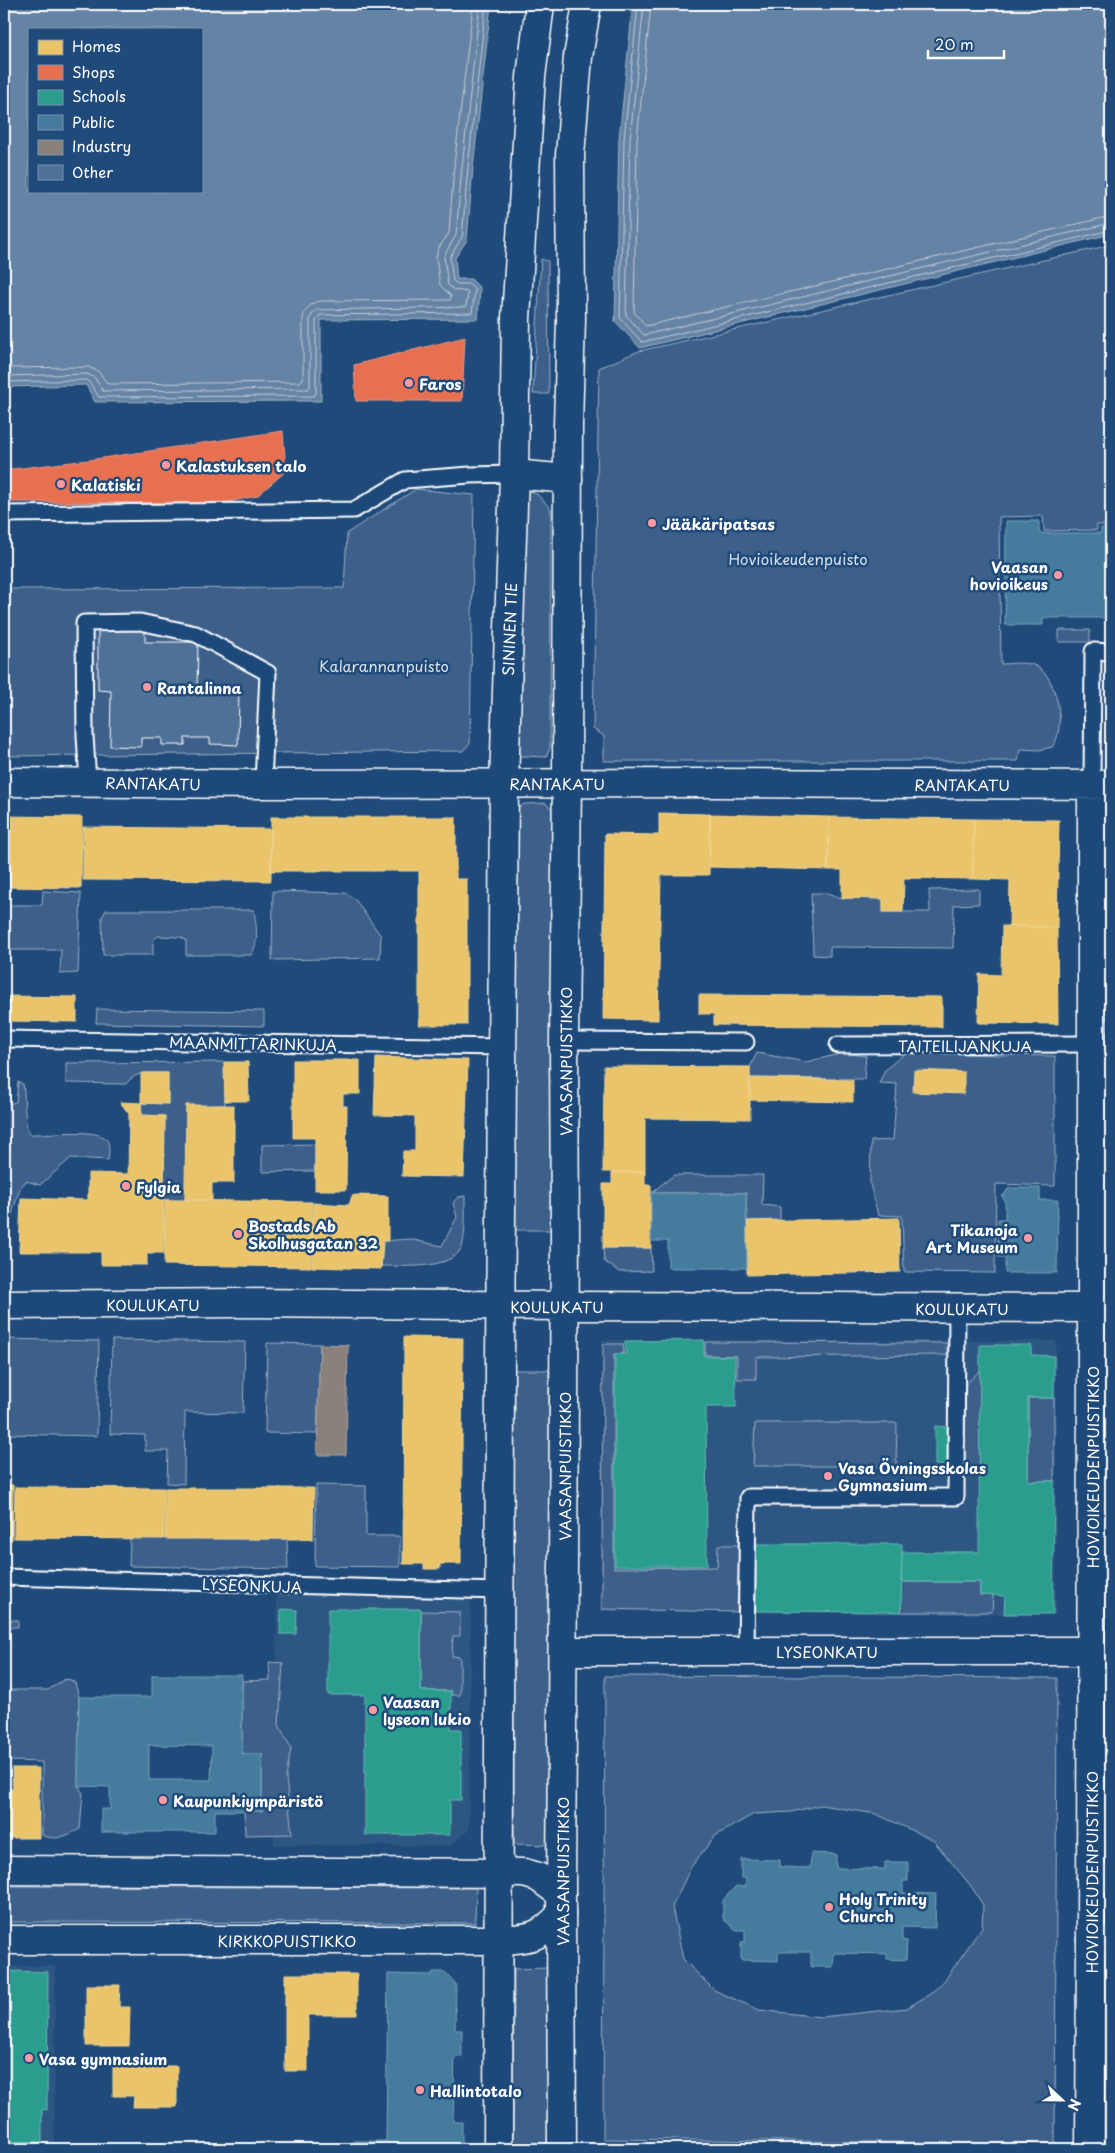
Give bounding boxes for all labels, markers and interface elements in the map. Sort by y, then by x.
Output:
legend [28,28,202,192]
scale bar [928,28,1004,60]
text: 20 m [935,32,974,55]
text: Homes [72,34,121,57]
text: Shops [72,60,115,83]
text: Schools [72,84,126,107]
text: Public [72,110,115,133]
text: Industry [72,134,131,157]
text: Other [72,160,113,183]
place label: Faros [419,372,461,395]
marker: Faros [403,377,415,389]
place label: Kalastuksen talo [176,454,306,477]
marker: Kalastuksen talo [160,459,172,471]
place label: Kalatiski [71,473,141,496]
marker: Kalatiski [55,478,67,490]
place label: Jääkäripatsas [662,512,775,535]
marker: Jääkäripatsas [646,517,658,529]
park label: Hovioikeudenpuisto [729,547,867,570]
place label: Vaasan hovioikeus [970,555,1048,595]
marker: Vaasan hovioikeus [1052,569,1064,581]
street label: SININEN TIE [496,582,522,676]
park label: Kalarannanpuisto [319,654,449,677]
place label: Rantalinna [157,676,242,699]
marker: Rantalinna [141,681,153,693]
street label: RANTAKATU [105,771,201,795]
street label: RANTAKATU [509,772,605,795]
street label: RANTAKATU [914,773,1010,796]
street label: VAASANPUISTIKKO [554,987,577,1135]
street label: MAANMITTARINKUJA [169,1030,337,1056]
street label: TAITEILIJANKUJA [898,1034,1032,1057]
place label: Fylgia [136,1175,182,1198]
marker: Fylgia [120,1180,132,1192]
place label: Bostads Ab Skolhusgatan 32 [248,1214,378,1254]
place label: Tikanoja Art Museum [925,1218,1018,1258]
marker: Bostads Ab Skolhusgatan 32 [232,1228,244,1240]
marker: Tikanoja Art Museum [1022,1232,1034,1244]
street label: KOULUKATU [106,1293,200,1316]
street label: KOULUKATU [510,1295,604,1318]
street label: KOULUKATU [915,1297,1009,1320]
street label: HOVIOIKEUDENPUISTIKKO [1081,1366,1104,1568]
street label: VAASANPUISTIKKO [553,1392,576,1540]
place label: Vasa Övningsskolas Gymnasium [838,1456,986,1496]
marker: Vasa Övningsskolas Gymnasium [822,1470,834,1482]
street label: LYSEONKUJA [201,1572,303,1598]
street label: LYSEONKATU [776,1640,878,1663]
place label: Vaasan lyseon lukio [383,1690,471,1730]
marker: Vaasan lyseon lukio [367,1704,379,1716]
street label: HOVIOIKEUDENPUISTIKKO [1080,1771,1103,1973]
place label: Kaupunkiympäristö [173,1789,323,1812]
marker: Kaupunkiympäristö [157,1794,169,1806]
street label: VAASANPUISTIKKO [551,1797,574,1945]
place label: Holy Trinity Church [839,1887,927,1927]
marker: Holy Trinity Church [823,1901,835,1913]
street label: KIRKKOPUISTIKKO [218,1929,356,1952]
place label: Vasa gymnasium [39,2047,167,2070]
marker: Vasa gymnasium [23,2052,35,2064]
north arrow [1038,2076,1088,2126]
place label: Hallintotalo [430,2079,522,2102]
marker: Hallintotalo [414,2084,426,2096]
text: N [1063,2096,1086,2114]

